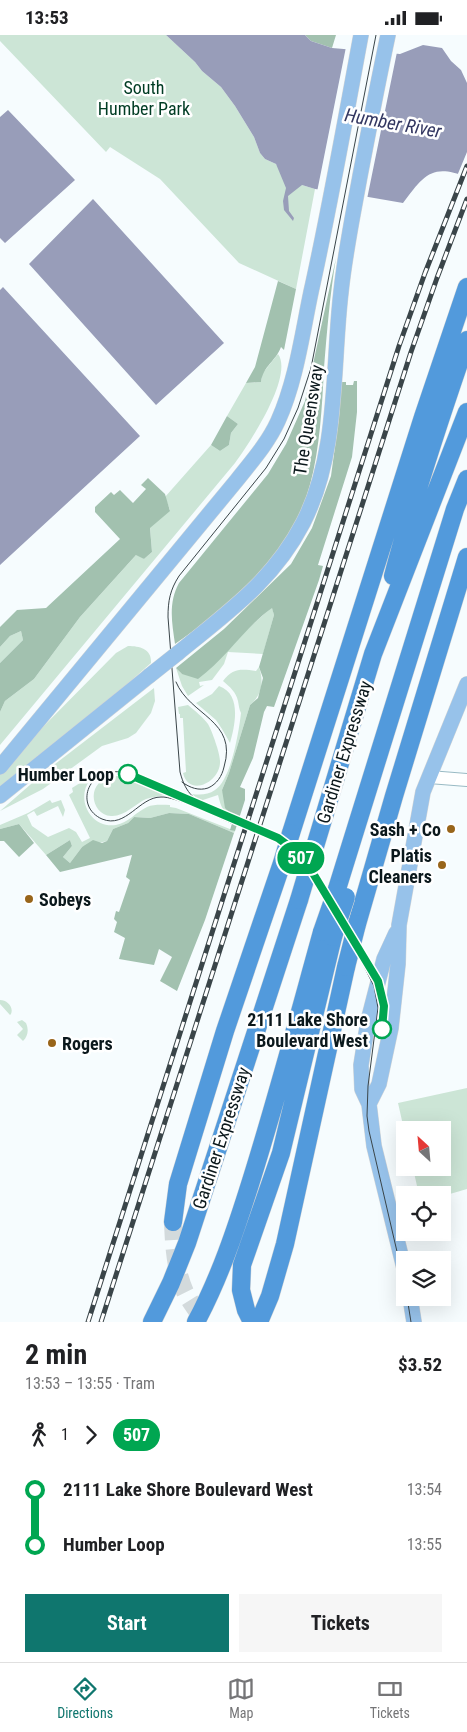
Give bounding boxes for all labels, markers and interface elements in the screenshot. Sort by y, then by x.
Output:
text: 13:53 [25,6,69,29]
park label: South Humber Park [98,77,190,119]
water label: Humber River [343,103,444,143]
street label: The Queensway [289,363,327,477]
street label: Gardiner Expressway [312,678,376,826]
place label: Humber Loop [18,764,114,785]
marker: Humber Loop [118,764,138,784]
place label: Sash + Co [370,819,441,840]
marker: Sash + Co [445,823,457,835]
line badge: 507 [272,842,330,874]
place label: Platis Cleaners [369,845,432,887]
text: 507 [287,847,315,868]
marker: Platis Cleaners [436,859,448,871]
place label: Sobeys [39,889,91,910]
marker: Sobeys [23,893,35,905]
place label: 2111 Lake Shore Boulevard West [247,1009,368,1051]
marker: 2111 Lake Shore Boulevard West [372,1019,392,1039]
place label: Rogers [62,1033,113,1054]
marker: Rogers [46,1037,58,1049]
street label: Gardiner Expressway [188,1064,254,1212]
north arrow [396,1121,451,1176]
map controls [396,1121,451,1306]
button: locate [396,1186,451,1241]
button: layers [396,1251,451,1306]
text: 2 min [25,1338,87,1371]
text: $3.52 [398,1353,442,1376]
text: 13:53 – 13:55 · Tram [25,1374,155,1393]
icon: walk [25,1421,53,1449]
icon: forward [77,1421,105,1449]
text: 507 [123,1424,150,1445]
text: 1 [61,1425,69,1444]
text: 2111 Lake Shore Boulevard West [63,1478,313,1501]
text: 13:54 [407,1480,442,1499]
text: Humber Loop [63,1533,165,1556]
text: 13:55 [407,1535,442,1554]
button: Start [25,1594,229,1652]
button: Tickets [239,1594,442,1652]
tab: Directions [57,1675,113,1721]
tab: Map [227,1675,255,1721]
tab: Tickets [370,1675,410,1721]

